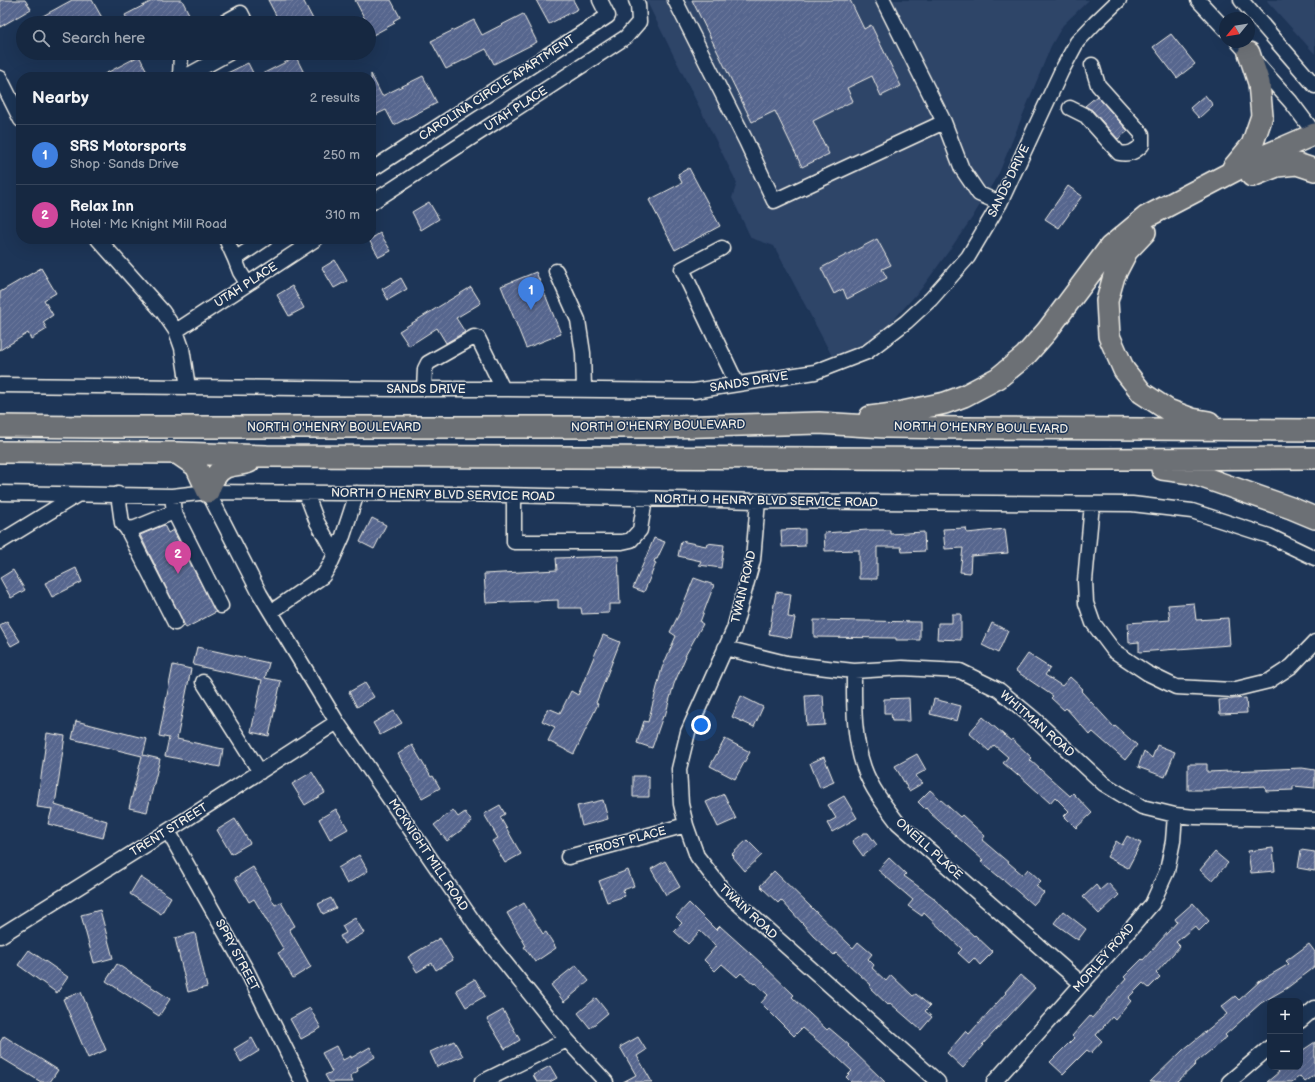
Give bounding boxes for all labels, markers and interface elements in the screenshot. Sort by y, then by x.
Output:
north arrow [1219,12,1255,48]
search box [16,16,376,60]
icon: search [30,27,52,49]
text: Search here [62,29,145,48]
street label: CAROLINA CIRCLE APARTMENT [416,32,578,144]
street label: UTAH PLACE [482,83,550,135]
text: Nearby [32,88,89,108]
text: 2 results [310,90,360,106]
text: SRS Motorsports [70,137,187,156]
street label: SANDS DRIVE [985,142,1033,220]
text: 1 [42,147,48,163]
text: 250 m [323,147,360,163]
text: Shop · Sands Drive [70,156,179,172]
text: Relax Inn [70,197,134,216]
text: 2 [41,207,49,223]
text: 310 m [325,207,360,223]
text: Hotel · Mc Knight Mill Road [70,216,227,232]
street label: UTAH PLACE [212,259,280,311]
pin: 1 [518,277,544,310]
street label: SANDS DRIVE [709,368,789,396]
street label: SANDS DRIVE [386,382,466,397]
street label: NORTH O'HENRY BOULEVARD [571,417,745,435]
street label: NORTH O'HENRY BOULEVARD [894,419,1068,437]
street label: NORTH O'HENRY BOULEVARD [247,420,421,435]
street label: NORTH O HENRY BLVD SERVICE ROAD [331,486,555,504]
street label: NORTH O HENRY BLVD SERVICE ROAD [654,492,878,510]
pin: 2 [165,541,191,574]
street label: TWAIN ROAD [728,549,760,625]
street label: WHITMAN ROAD [997,688,1078,761]
your location [691,715,711,735]
street label: MCKNIGHT MILL ROAD [385,796,471,914]
street label: TRENT STREET [127,800,211,860]
street label: ONEILL PLACE [892,815,966,883]
street label: FROST PLACE [586,823,668,859]
street label: TWAIN ROAD [716,881,780,943]
street label: SPRY STREET [212,917,263,994]
street label: MORLEY ROAD [1070,920,1138,996]
map controls [1267,998,1303,1070]
button: + [1267,998,1303,1034]
button: − [1267,1034,1303,1070]

